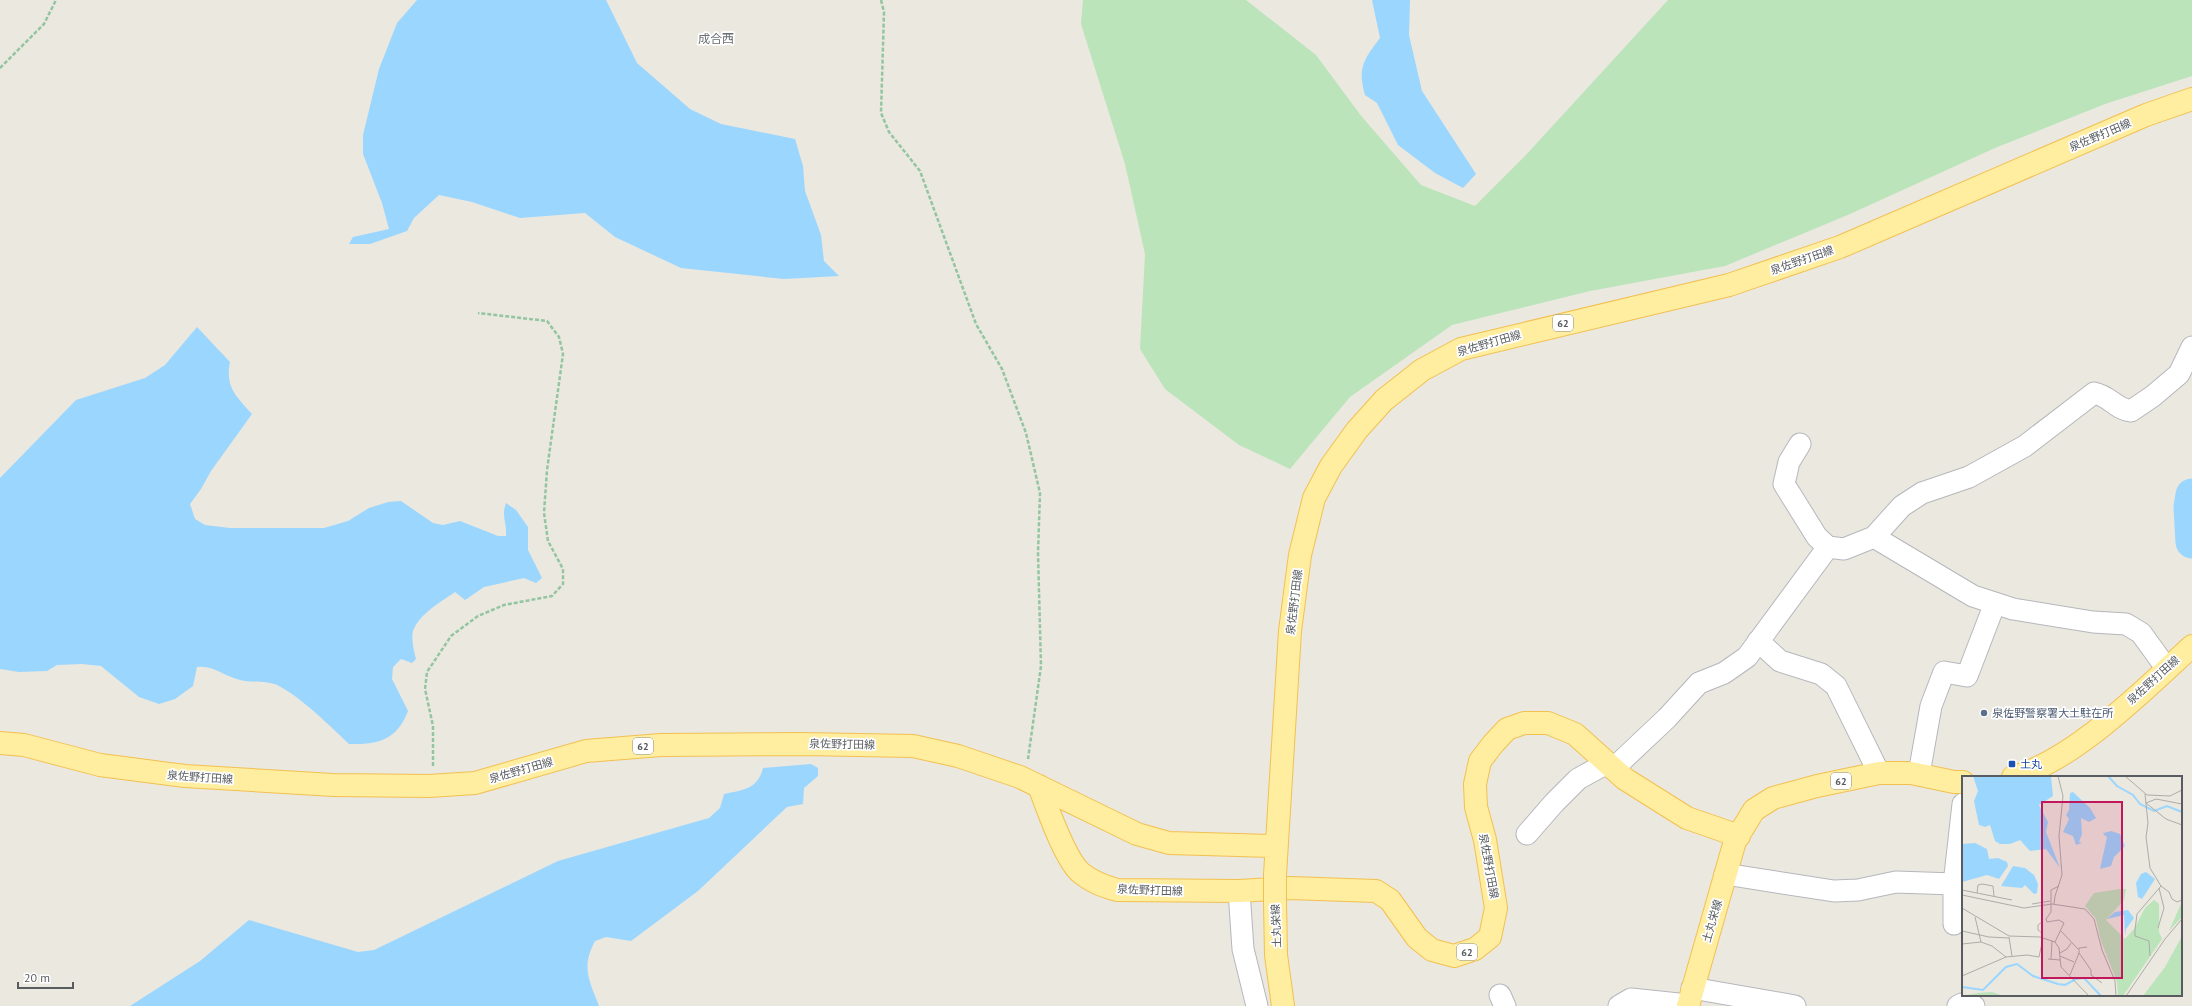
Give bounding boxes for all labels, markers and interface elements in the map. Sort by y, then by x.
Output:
district label: 成合西 [698,31,734,46]
street label: 泉佐野打田線 [2067,116,2133,154]
street label: 泉佐野打田線 [1769,243,1835,277]
road number: 62 [1553,315,1573,331]
street label: 泉佐野打田線 [1455,327,1523,359]
street label: 泉佐野打田線 [1283,568,1305,636]
street label: 泉佐野打田線 [2124,653,2182,707]
place label: 泉佐野警察署大土駐在所 [1992,706,2114,720]
marker: 泉佐野警察署大土駐在所 [1979,708,1989,718]
street label: 泉佐野打田線 [809,736,875,752]
road number: 62 [633,738,653,754]
street label: 泉佐野打田線 [487,754,555,786]
place label: 土丸 [2020,757,2042,771]
marker: 土丸 [2007,759,2017,769]
street label: 泉佐野打田線 [167,768,233,786]
road number: 62 [1831,773,1851,789]
inset map [1962,776,2182,996]
street label: 泉佐野打田線 [1476,832,1502,900]
street label: 泉佐野打田線 [1117,882,1183,898]
street label: 土丸栄線 [1699,898,1725,944]
street label: 土丸栄線 [1268,904,1284,948]
road number: 62 [1457,944,1477,960]
scale bar [18,964,73,990]
text: 20 m [24,970,50,985]

